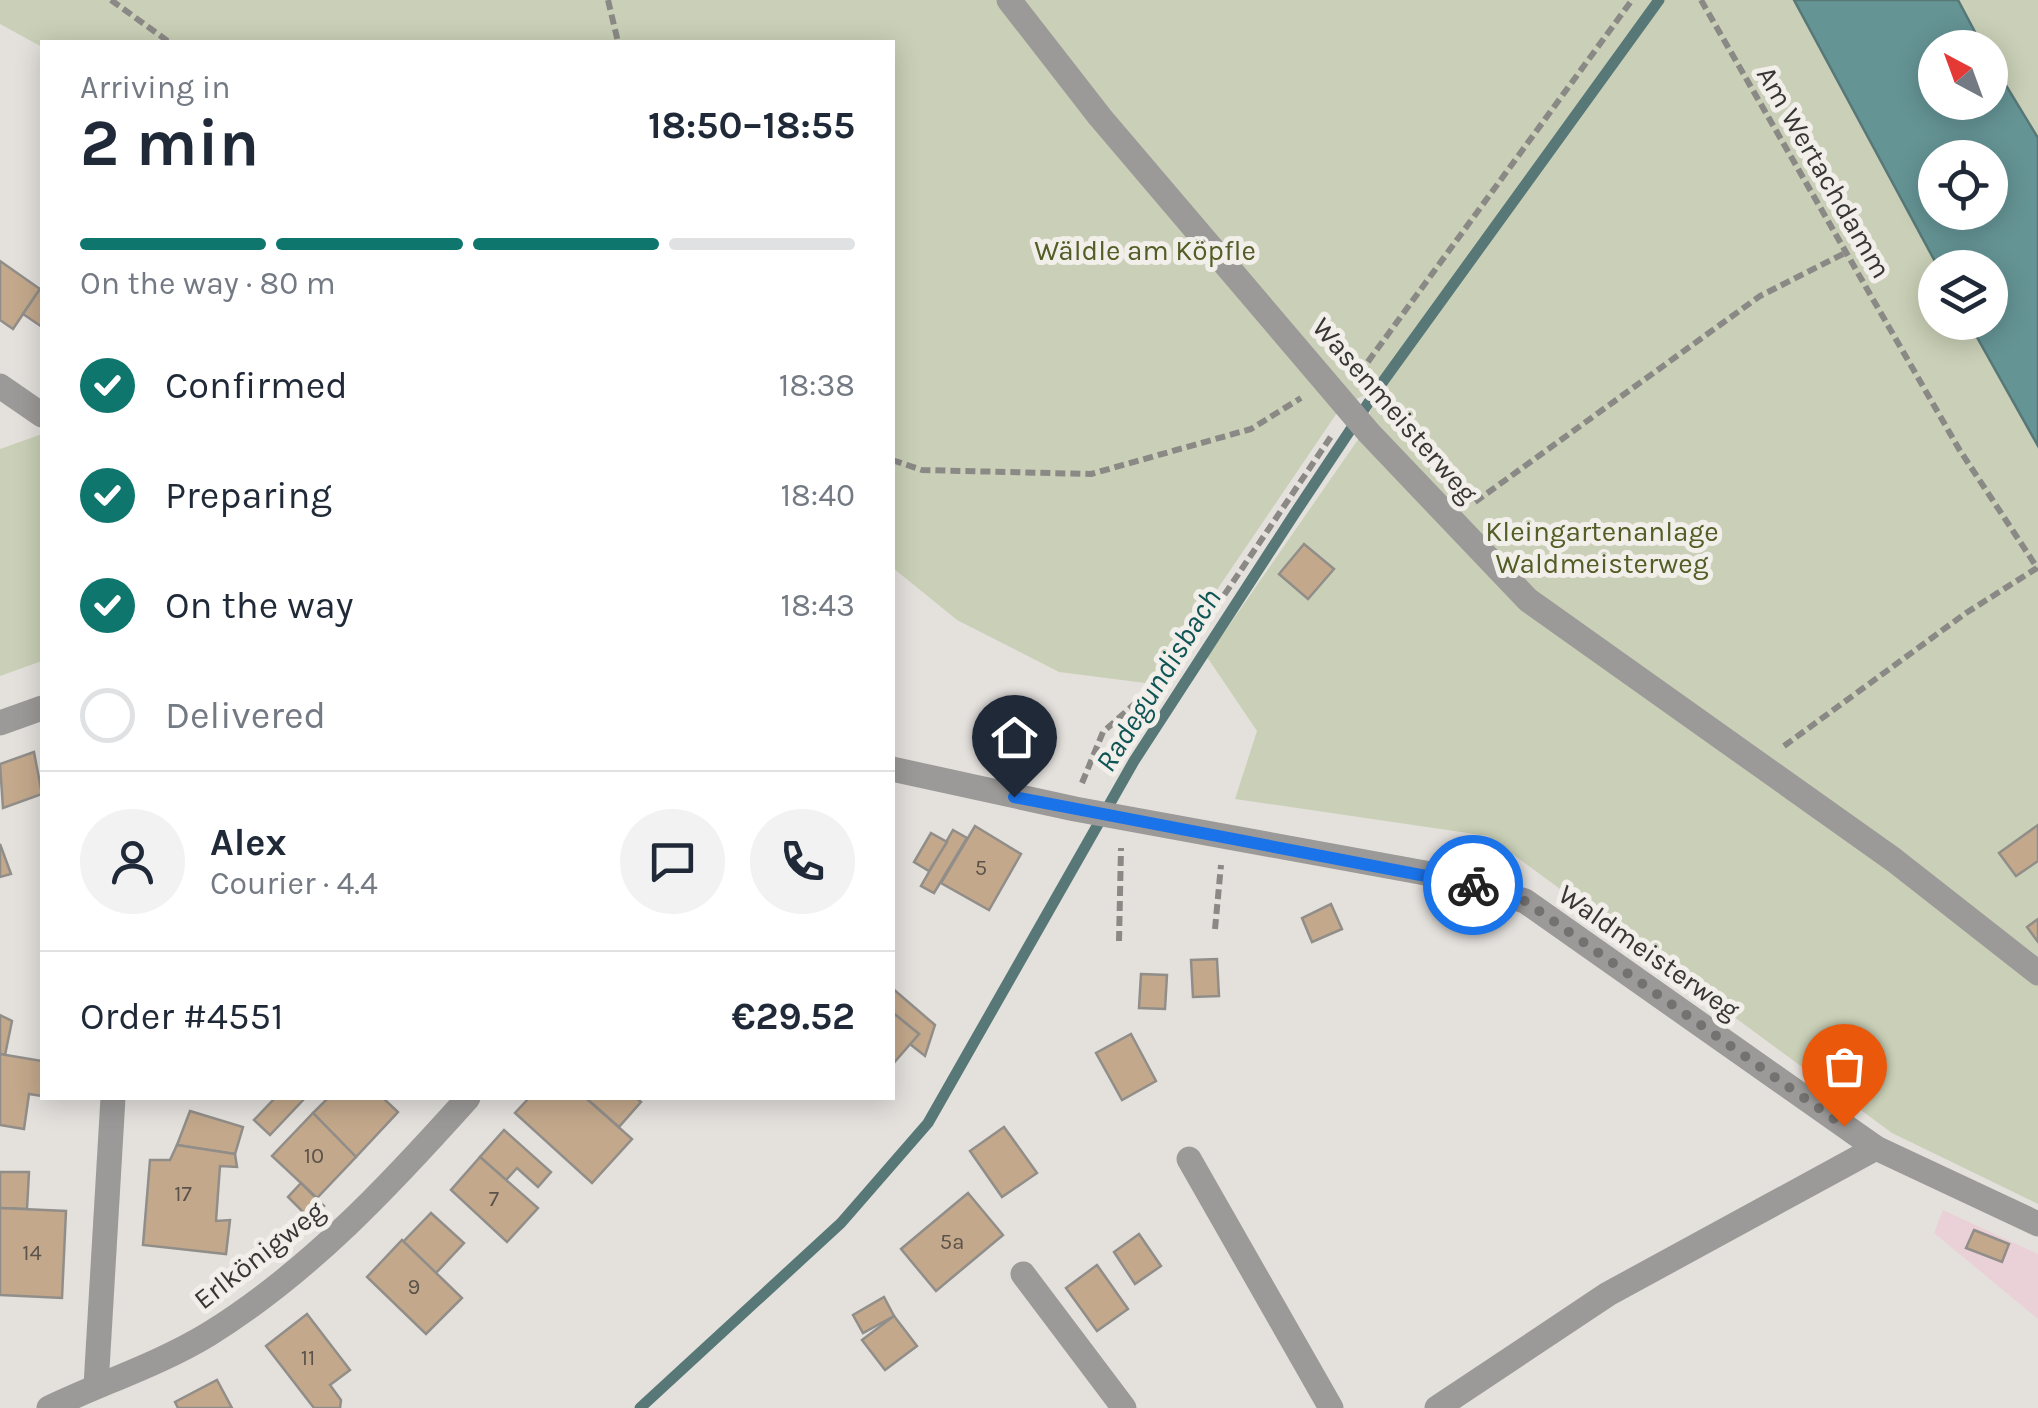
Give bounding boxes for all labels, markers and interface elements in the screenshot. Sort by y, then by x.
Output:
north arrow [1918,30,2008,120]
map controls [1918,30,2008,340]
street label: Am Wertachdamm [1750,60,1898,284]
text: Arriving in [80,69,231,106]
text: 18:50–18:55 [648,103,855,148]
text: 2 min [80,105,259,181]
button: locate [1918,140,2008,230]
park label: Wäldle am Köpfle [1034,234,1256,267]
button: layers [1918,250,2008,340]
text: On the way · 80 m [80,265,336,302]
street label: Wasenmeisterweg [1306,311,1485,510]
icon: check [80,358,135,413]
text: Confirmed [165,363,348,408]
text: 18:38 [779,367,855,404]
icon: check [80,468,135,523]
text: Preparing [165,473,332,518]
text: 18:40 [781,477,855,514]
park label: Kleingartenanlage Waldmeisterweg [1485,515,1719,580]
icon: check [80,578,135,633]
water label: Radegundisbach [1087,582,1229,778]
text: On the way [165,583,353,628]
text: 18:43 [781,587,855,624]
text: Delivered [165,693,326,738]
pin [972,695,1057,798]
icon: home [987,710,1042,765]
button: person [80,809,185,914]
button: chat [620,809,725,914]
button: phone [750,809,855,914]
text: Alex [210,820,287,865]
courier [1423,835,1523,935]
house number: 5 [975,855,987,881]
icon: bike [1446,858,1501,913]
text: Courier · 4.4 [210,865,378,902]
street label: Waldmeisterweg [1552,877,1746,1027]
text: Order #4551 [80,994,284,1039]
text: €29.52 [731,994,855,1039]
pin [1802,1024,1887,1127]
icon: bag [1817,1039,1872,1094]
house number: 10 [304,1143,324,1169]
house number: 17 [174,1181,192,1207]
house number: 7 [489,1186,499,1212]
street label: Erlkönigweg [187,1194,331,1316]
house number: 5a [940,1229,964,1255]
house number: 14 [22,1240,42,1266]
house number: 9 [408,1274,420,1300]
house number: 11 [301,1345,315,1371]

